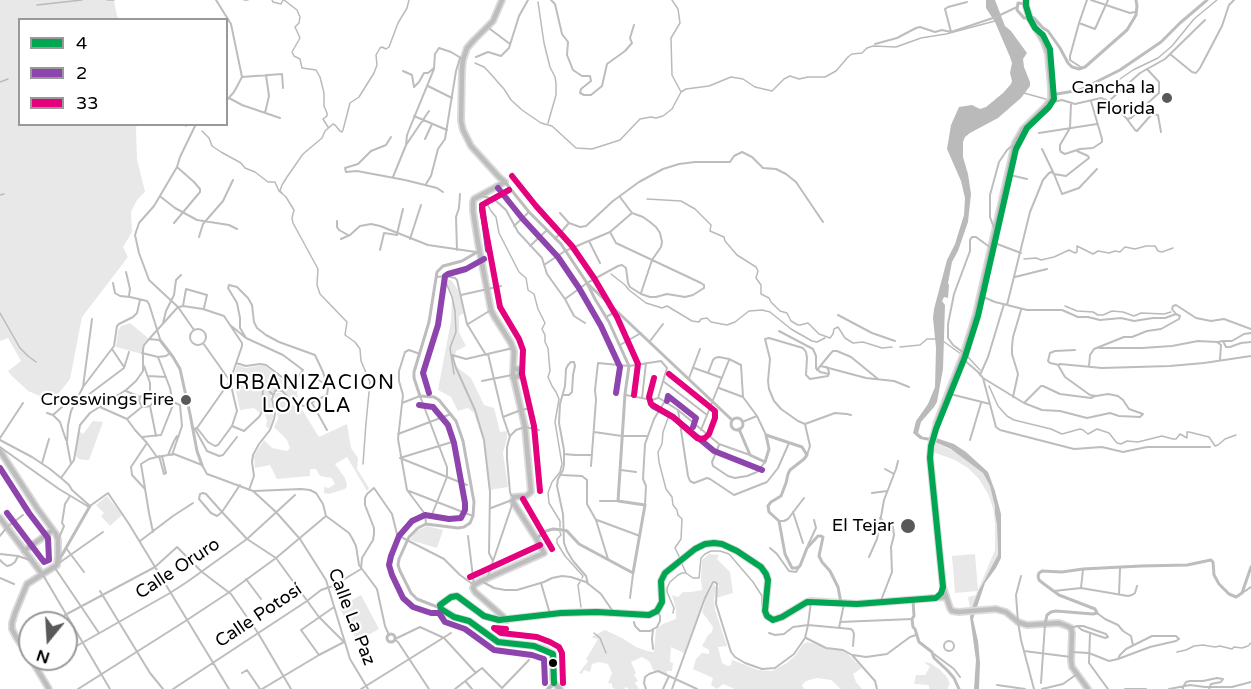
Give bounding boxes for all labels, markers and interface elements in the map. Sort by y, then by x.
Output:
legend [18,18,228,126]
text: 4 [76,32,87,54]
text: 2 [76,62,87,84]
place label: Cancha la Florida [1071,77,1155,119]
marker: Cancha la Florida [1160,91,1174,105]
text: 33 [76,92,99,114]
district label: URBANIZACION LOYOLA [218,372,396,419]
place label: Crosswings Fire [40,389,174,411]
marker: Crosswings Fire [179,393,193,407]
place label: El Tejar [832,515,894,537]
marker: El Tejar [899,517,917,535]
street label: Calle Oruro [132,534,224,604]
street label: Calle La Paz [323,565,379,669]
street label: Calle Potosí [212,579,306,653]
north arrow [18,611,78,671]
text: N [34,645,52,668]
unlabelled marker [547,657,559,669]

